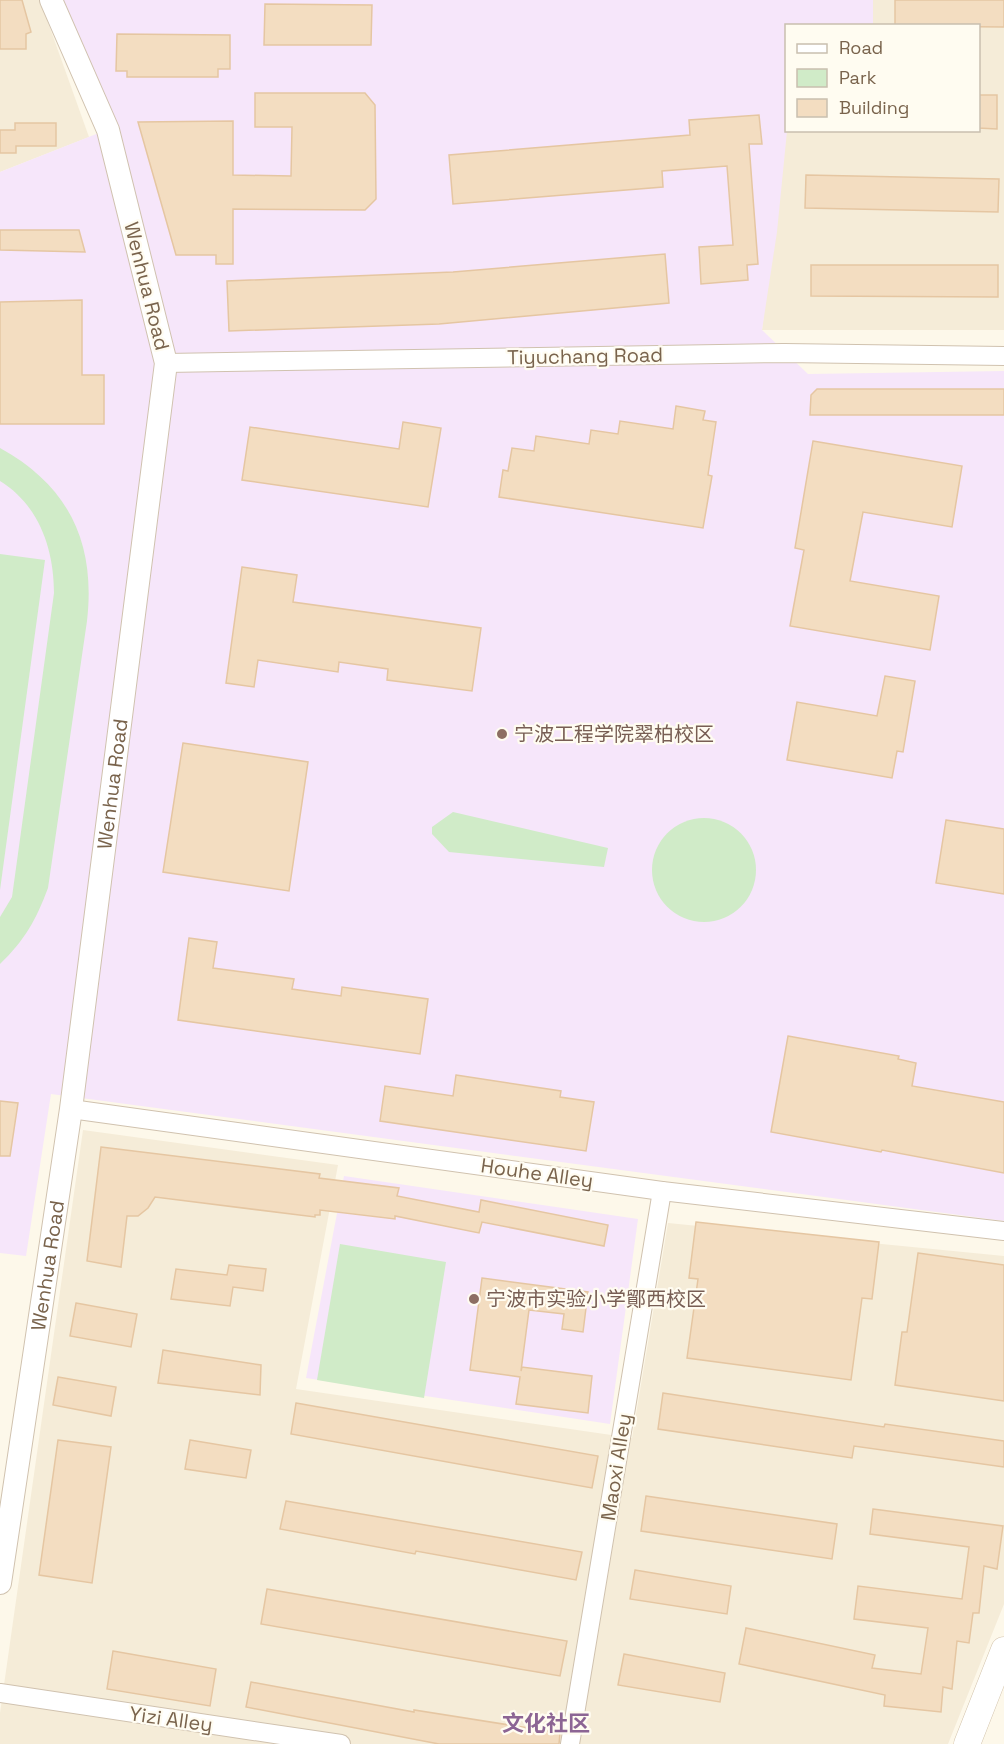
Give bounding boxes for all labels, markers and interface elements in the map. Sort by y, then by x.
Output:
legend [785,24,980,132]
text: Road [839,36,883,59]
text: Park [839,66,877,89]
text: Building [839,96,909,119]
street label: Wenhua Road [118,219,176,353]
street label: Tiyuchang Road [507,342,663,370]
street label: Wenhua Road [91,717,134,851]
place label: 宁波工程学院翠柏校区 [514,721,714,747]
marker: 宁波工程学院翠柏校区 [495,727,509,741]
street label: Houhe Alley [479,1152,595,1194]
street label: Wenhua Road [25,1199,70,1332]
place label: 宁波市实验小学鄮西校区 [486,1286,706,1312]
marker: 宁波市实验小学鄮西校区 [467,1292,481,1306]
street label: Maoxi Alley [595,1411,637,1523]
street label: Yizi Alley [128,1700,214,1738]
district label: 文化社区 [502,1709,590,1737]

